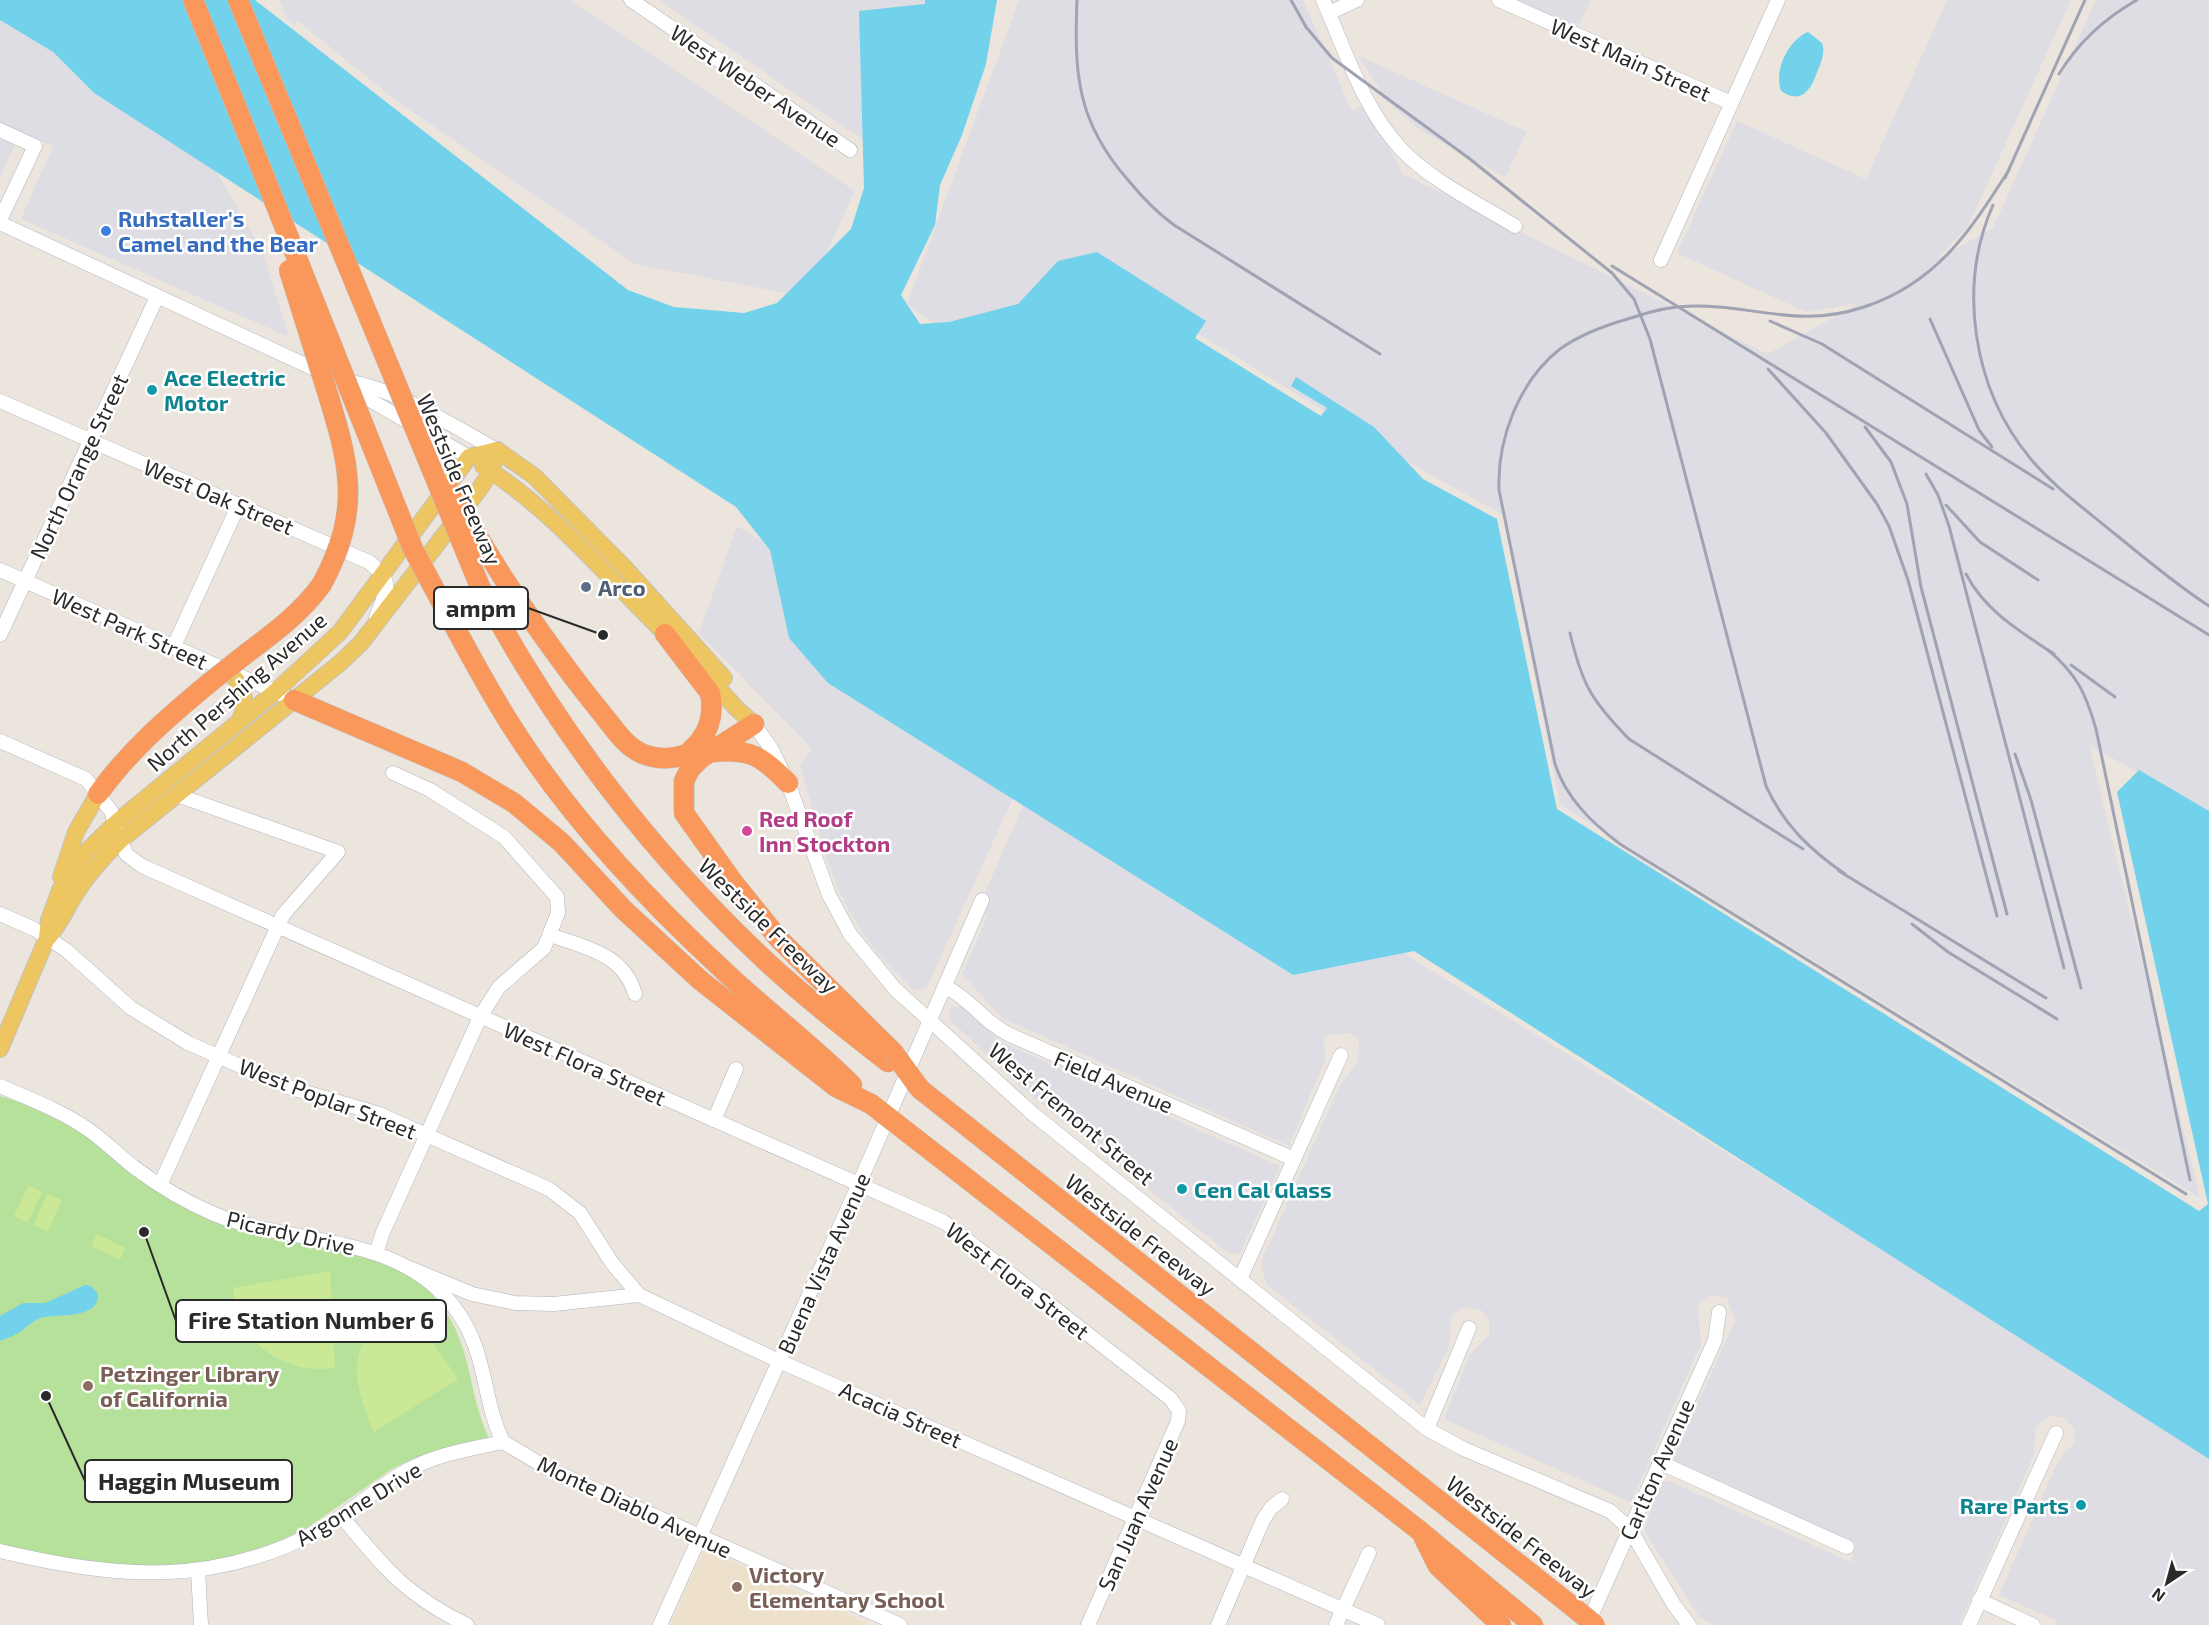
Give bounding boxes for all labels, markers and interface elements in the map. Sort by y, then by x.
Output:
street label: West Main Street [1547,12,1715,106]
street label: West Weber Avenue [666,18,846,152]
place label: Ruhstaller's Camel and the Bear [118,205,318,256]
marker: Ruhstaller's Camel and the Bear [99,224,113,238]
place label: Ace Electric Motor [164,364,286,415]
street label: North Orange Street [24,369,132,563]
marker: Ace Electric Motor [145,383,159,397]
street label: Westside Freeway [412,390,508,569]
street label: West Oak Street [140,453,298,539]
place label: Arco [598,574,646,600]
marker: Arco [579,580,593,594]
street label: West Park Street [48,582,212,674]
callout: ampm [434,587,528,629]
text: ampm [446,593,516,622]
street label: North Pershing Avenue [141,606,331,776]
place label: Red Roof Inn Stockton [759,805,890,856]
marker: Red Roof Inn Stockton [740,824,754,838]
street label: Westside Freeway [694,852,844,998]
street label: West Flora Street [500,1016,670,1110]
street label: West Fremont Street [984,1036,1160,1190]
street label: Field Avenue [1051,1044,1177,1118]
street label: West Poplar Street [236,1052,420,1144]
street label: Westside Freeway [1061,1167,1221,1301]
street label: Buena Vista Avenue [771,1168,875,1358]
place label: Cen Cal Glass [1194,1176,1332,1202]
marker: Cen Cal Glass [1175,1182,1189,1196]
street label: Picardy Drive [224,1205,358,1259]
street label: West Flora Street [941,1216,1095,1344]
callout: Fire Station Number 6 [176,1300,446,1342]
text: Fire Station Number 6 [188,1305,434,1334]
place label: Petzinger Library of California [100,1360,280,1411]
street label: Acacia Street [836,1376,966,1452]
marker: Petzinger Library of California [81,1379,95,1393]
street label: Carlton Avenue [1613,1394,1699,1544]
street label: San Juan Avenue [1092,1434,1182,1594]
street label: Monte Diablo Avenue [534,1450,736,1562]
street label: Argonne Drive [291,1455,425,1551]
callout: Haggin Museum [85,1460,292,1502]
text: Haggin Museum [98,1466,280,1495]
street label: Westside Freeway [1442,1469,1602,1603]
place label: Rare Parts [1960,1492,2069,1518]
marker: Rare Parts [2074,1498,2088,1512]
north arrow [2137,1553,2197,1613]
place label: Victory Elementary School [749,1561,945,1613]
marker: Victory Elementary School [730,1580,744,1594]
text: N [2148,1584,2168,1607]

